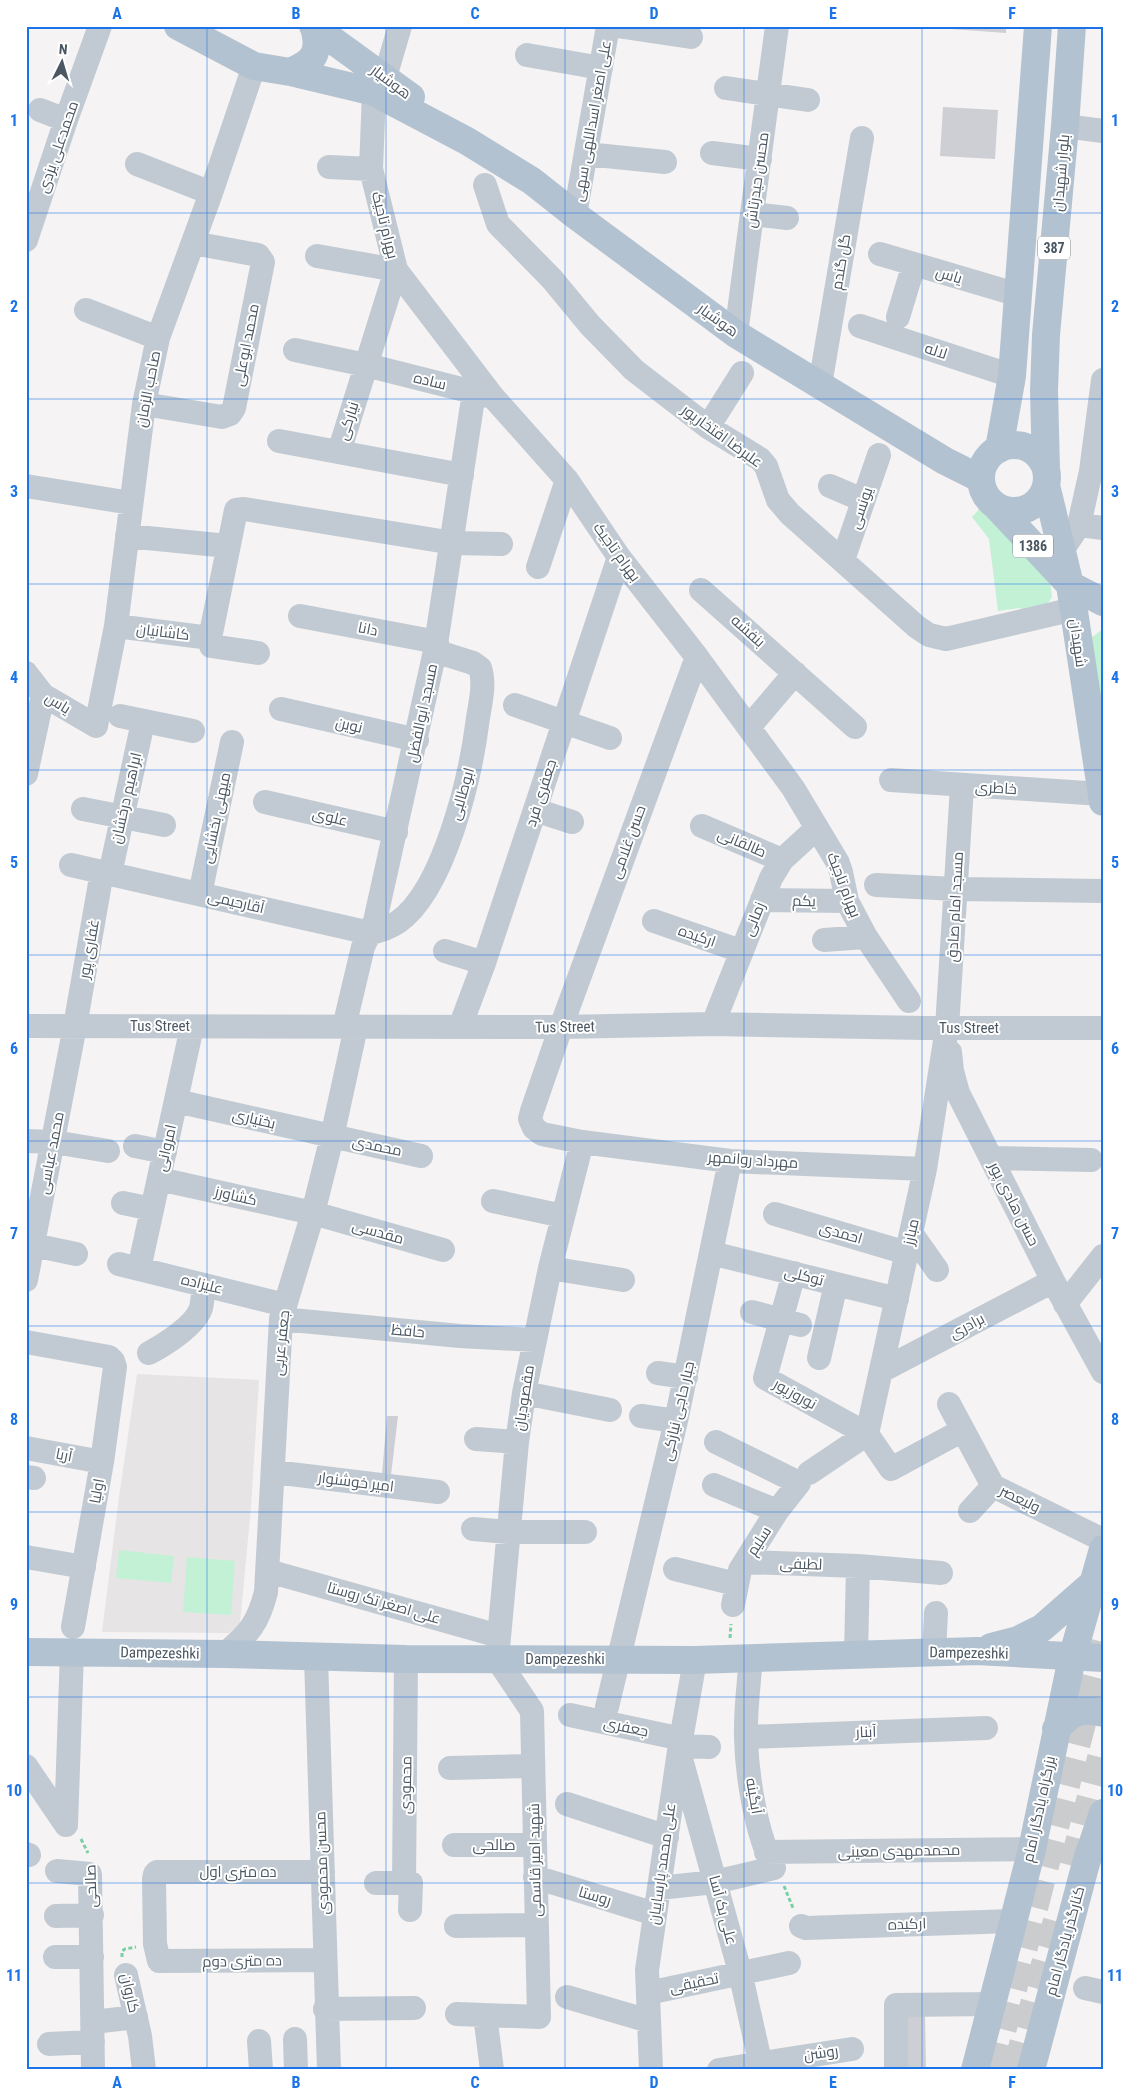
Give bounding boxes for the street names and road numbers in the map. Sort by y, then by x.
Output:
street label: علی اصغر اسداللهی سهی [569,39,616,203]
street label: هوشیار [366,60,415,103]
street label: محمدعلی یزدی [34,99,83,196]
street label: محسن حیدرتاش [741,131,774,229]
street label: بلوار شهیدان [1049,134,1074,212]
street label: بهرام تاجیک [367,189,402,261]
street label: گل گندم [828,233,855,291]
road number: 387 [1038,237,1070,260]
street label: یاس [933,263,964,288]
street label: هوشیار [693,299,742,341]
street label: محمد ابوعلی [229,302,264,388]
street label: لاله [923,339,949,363]
street label: صاحب الزمان [132,349,165,429]
street label: ساده [412,368,448,394]
street label: نیارکی [333,399,364,443]
street label: علیرضا افتخارپور [677,400,766,472]
street label: یونسی [846,485,877,532]
street label: بهرام تاجیک [589,519,644,586]
road number: 1386 [1013,534,1053,558]
street label: بنفشه [727,611,769,651]
street label: دانا [357,618,379,640]
street label: شهیدان [1065,618,1090,669]
street label: کاشانیان [135,620,191,645]
street label: مسجد ابوالفضل [403,662,442,764]
street label: یاس [41,688,74,719]
street label: نوین [334,713,364,738]
street label: ابراهیم درخشان [107,751,146,846]
street label: جعفری فرد [522,757,561,829]
street label: ابوطالبی [446,766,479,823]
street label: میهنی بخشایی [198,771,235,865]
street label: خاطری [975,778,1017,799]
street label: حسن غلامی [606,803,651,881]
street label: علوی [310,804,349,831]
street label: طالقانی [715,825,769,862]
street label: بهرام تاجیک [822,850,865,921]
street label: مسجد امام صادق [943,851,968,963]
street label: آقارحیمی [206,887,266,918]
street label: یکم [792,892,816,911]
street label: زمانی [739,899,770,939]
street label: غفاری پور [75,918,104,981]
street label: ارکیده [676,921,718,951]
street label: Tus Street [130,1017,190,1035]
street label: Tus Street [535,1017,595,1037]
street label: Tus Street [939,1019,999,1037]
street label: بختیاری [230,1105,277,1134]
street label: محمد عباسی [34,1110,69,1196]
street label: امروانی [152,1123,181,1173]
street label: محمدی [350,1132,403,1161]
street label: مهرداد روانمهر [706,1148,799,1173]
street label: حسن هادی پور [984,1158,1043,1250]
street label: کشاورز [212,1182,259,1210]
street label: مقدسی [350,1216,406,1249]
street label: مبارز [899,1217,923,1248]
street label: احمدی [817,1218,865,1249]
street label: توکلی [782,1262,826,1291]
street label: علیزاده [179,1270,225,1298]
street label: جعفر عربی [269,1309,294,1377]
street label: برادری [946,1309,988,1344]
street label: حافظ [390,1321,426,1341]
street label: جبار حاجی نیازکی [658,1359,699,1463]
street label: مقصودیان [510,1364,539,1432]
street label: نوروزپور [769,1374,820,1414]
street label: آریا [54,1445,74,1465]
street label: امیر خوشنوار [316,1468,395,1496]
street label: اولیا [86,1477,108,1505]
street label: ولیعصر [996,1481,1043,1517]
street label: سلیم [743,1523,776,1560]
street label: لطیفی [779,1554,823,1575]
street label: علی اصغر تک روستا [325,1578,443,1629]
street label: Dampezeshki [120,1643,200,1663]
street label: Dampezeshki [929,1643,1009,1663]
street label: Dampezeshki [525,1650,605,1668]
street label: جعفری [602,1713,650,1742]
street label: آبنار [854,1723,877,1741]
street label: بزرگراه یادگار امام [1019,1754,1060,1864]
street label: محمودی [396,1756,417,1814]
street label: آبگینه [742,1777,766,1815]
street label: علی محمد پارساییان [645,1802,680,1926]
street label: شهید امیر قاسمی [525,1803,546,1917]
street label: محسن محمودی [311,1811,334,1915]
street label: صالحی [472,1836,516,1855]
street label: محمدمهدی معینی [838,1841,960,1862]
street label: ده متری اول [199,1863,277,1882]
street label: صالحی [81,1864,102,1908]
street label: علی بک آسا [704,1873,741,1947]
street label: روستا [576,1883,614,1909]
street label: کنارگذر یادگار امام [1042,1884,1089,1998]
street label: ارکیده [887,1914,927,1934]
street label: ده متری دوم [202,1951,282,1972]
street label: تحقیقی [668,1969,720,1998]
street label: کاروان [116,1972,143,2015]
street label: روشن [803,2042,840,2065]

